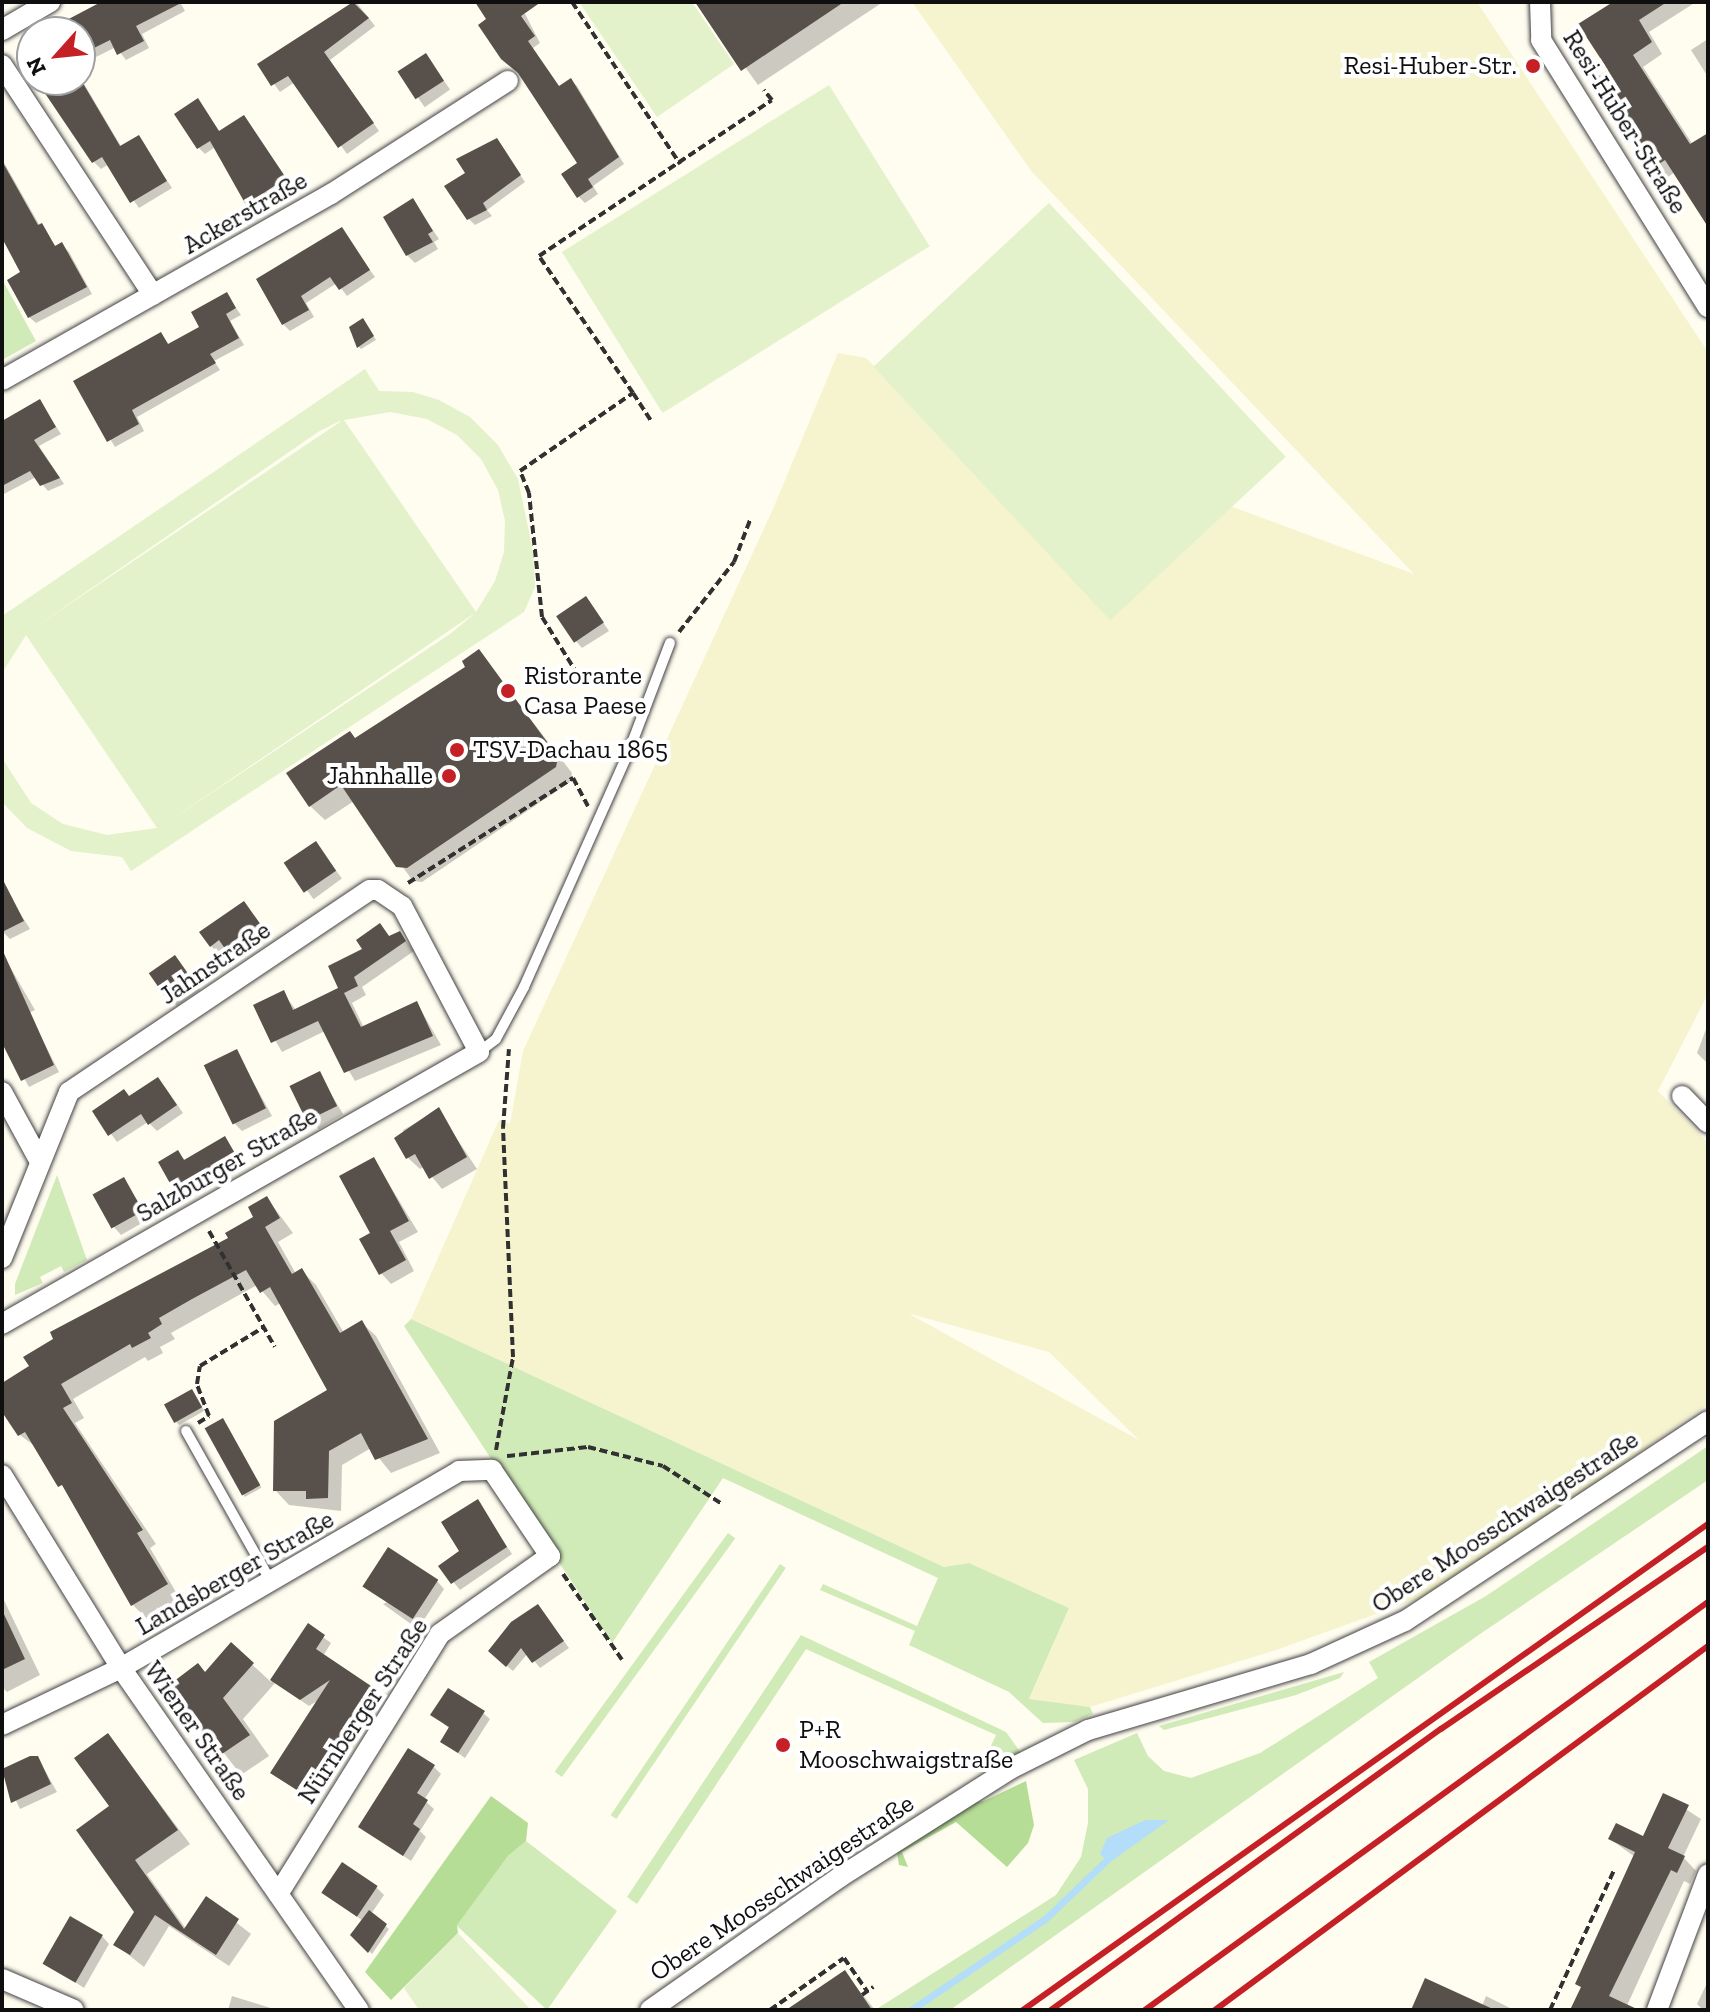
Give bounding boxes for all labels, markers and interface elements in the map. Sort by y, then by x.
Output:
north arrow [16,16,96,96]
street label: Resi-Huber-Straße [1556,24,1694,220]
place label: Resi-Huber-Str. [1344,50,1517,82]
text: N [20,53,52,80]
marker: Resi-Huber-Str. [1524,57,1542,75]
street label: Ackerstraße [177,165,313,261]
place label: Ristorante Casa Paese [524,660,646,722]
marker: Ristorante Casa Paese [499,682,517,700]
place label: TSV-Dachau 1865 [473,734,668,766]
marker: TSV-Dachau 1865 [448,741,466,759]
place label: Jahnhalle [327,760,433,792]
marker: Jahnhalle [440,767,458,785]
street label: Jahnstraße [154,915,276,1011]
street label: Salzburger Straße [131,1100,323,1230]
street label: Obere Moosschwaigestraße [1366,1424,1644,1620]
street label: Landsberger Straße [130,1504,340,1642]
street label: Nürnberger Straße [291,1612,435,1810]
street label: Wiener Straße [137,1655,257,1807]
place label: P+R Mooschwaigstraße [799,1714,1013,1776]
marker: P+R Mooschwaigstraße [774,1736,792,1754]
street label: Obere Moosschwaigestraße [644,1788,920,1988]

